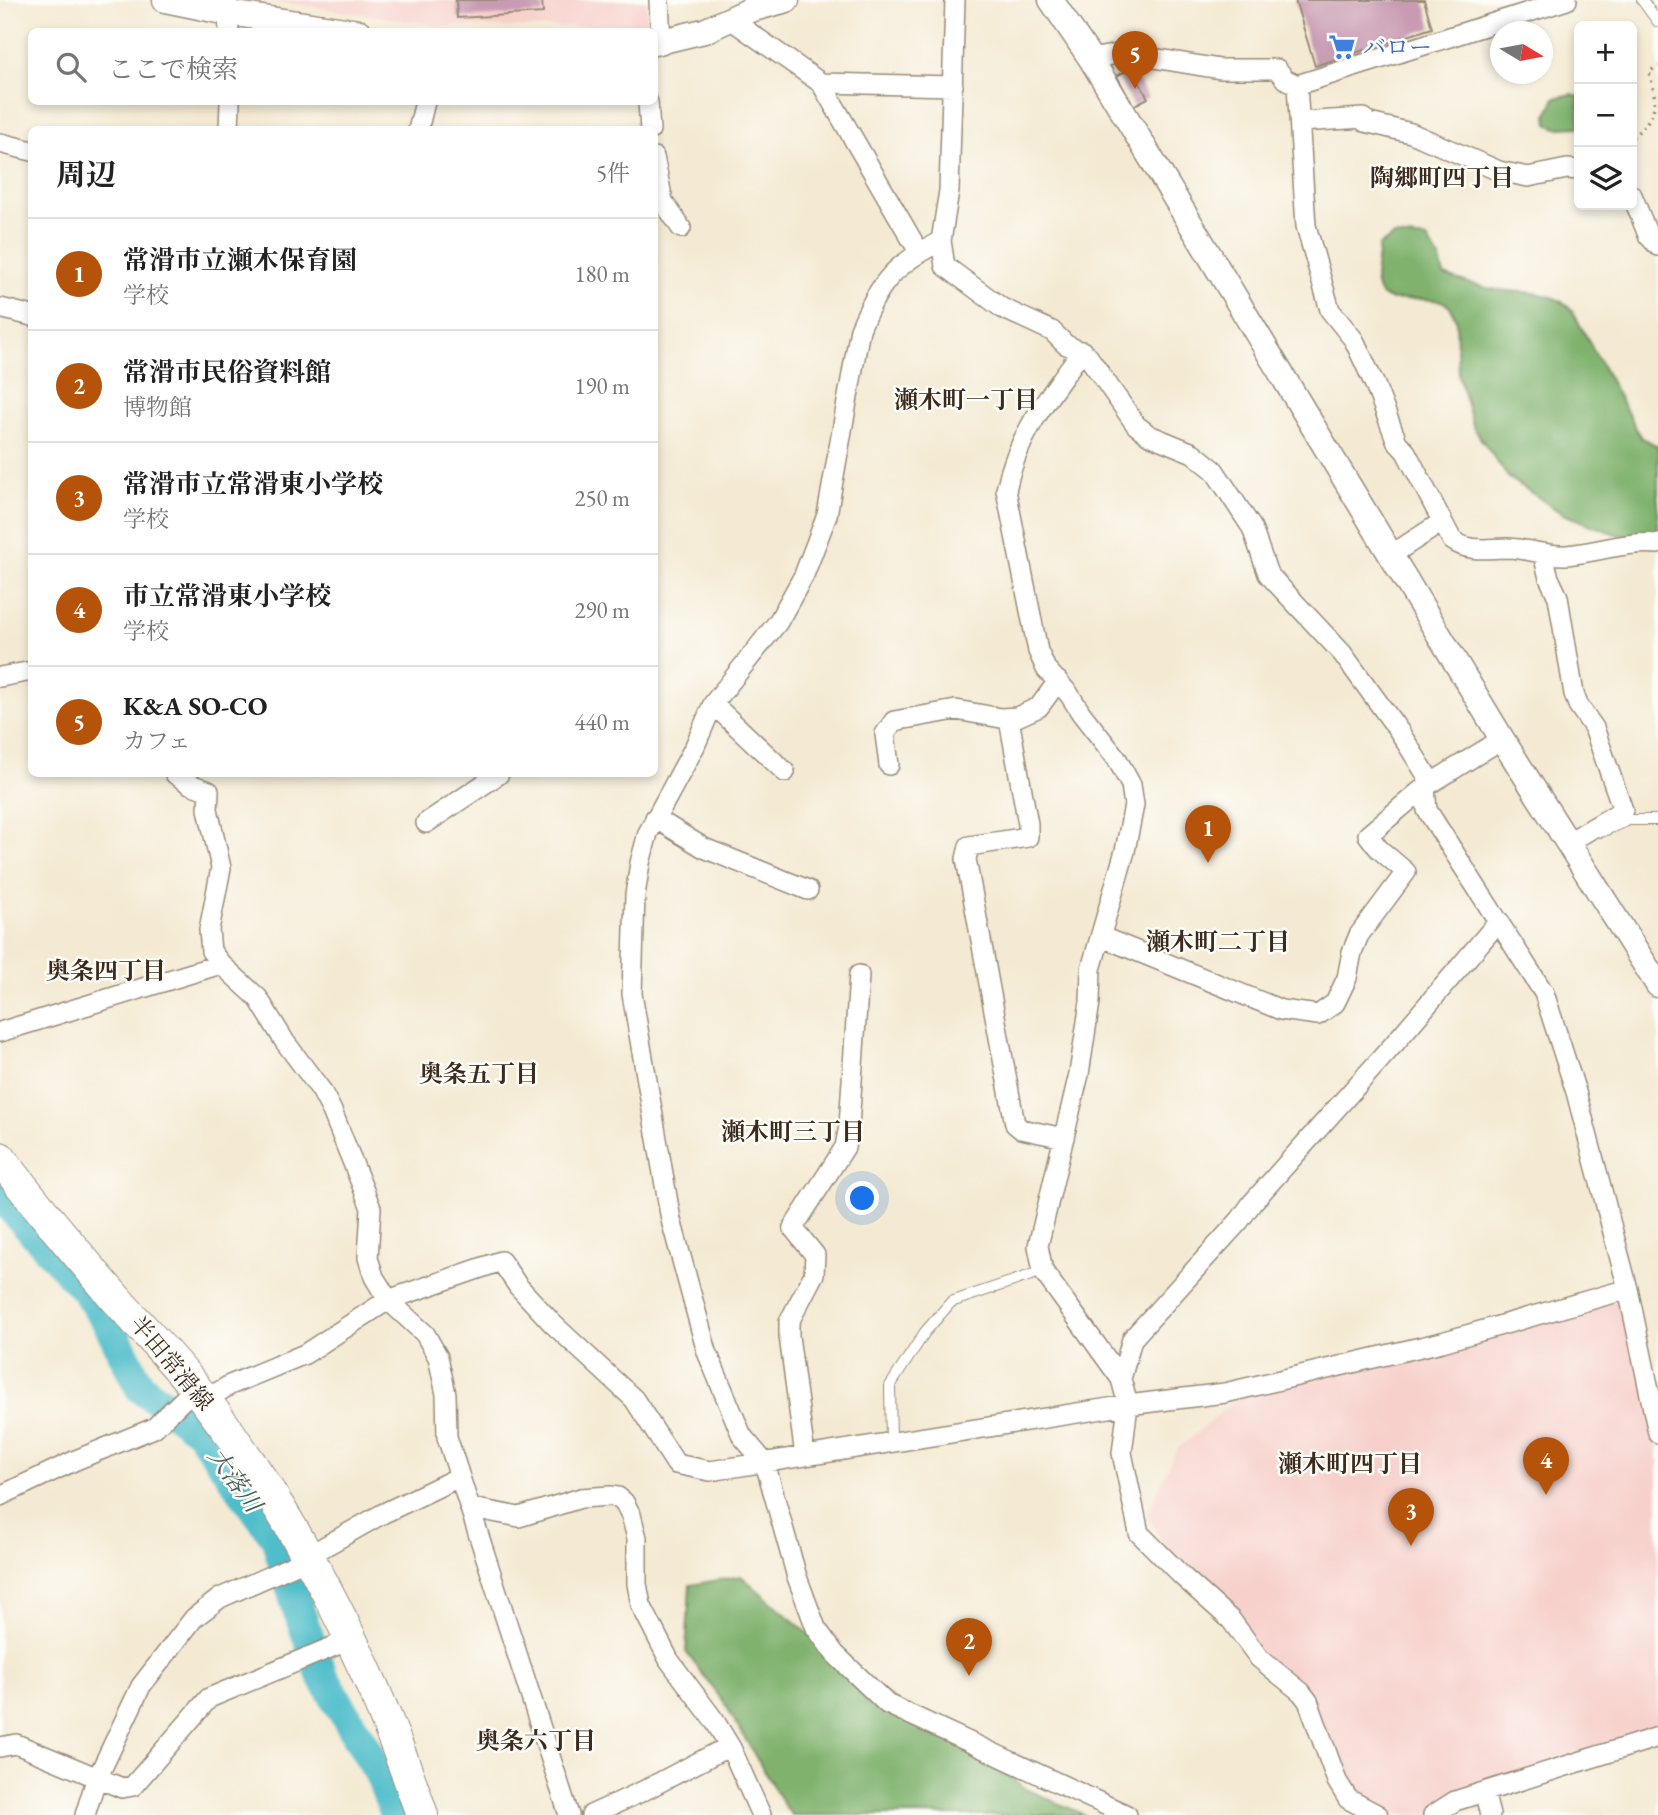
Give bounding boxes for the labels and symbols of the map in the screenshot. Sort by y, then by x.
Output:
north arrow [1490,21,1553,84]
pin: 5 [1112,31,1158,89]
supermarket icon: バロー [1327,32,1357,62]
place label: バロー [1363,32,1432,62]
district label: 陶郷町四丁目 [1370,162,1514,193]
district label: 瀬木町一丁目 [894,384,1038,415]
pin: 1 [1185,805,1231,863]
district label: 瀬木町二丁目 [1146,926,1290,957]
district label: 奥条四丁目 [46,955,166,986]
district label: 奥条五丁目 [419,1058,539,1089]
district label: 瀬木町三丁目 [721,1116,865,1147]
your location [845,1181,879,1215]
street label: 半田常滑線 [124,1309,220,1417]
pin: 4 [1523,1437,1569,1495]
water label: 大落川 [202,1441,271,1520]
district label: 瀬木町四丁目 [1278,1448,1422,1479]
pin: 3 [1388,1488,1434,1546]
pin: 2 [946,1618,992,1676]
district label: 奥条六丁目 [476,1725,596,1756]

